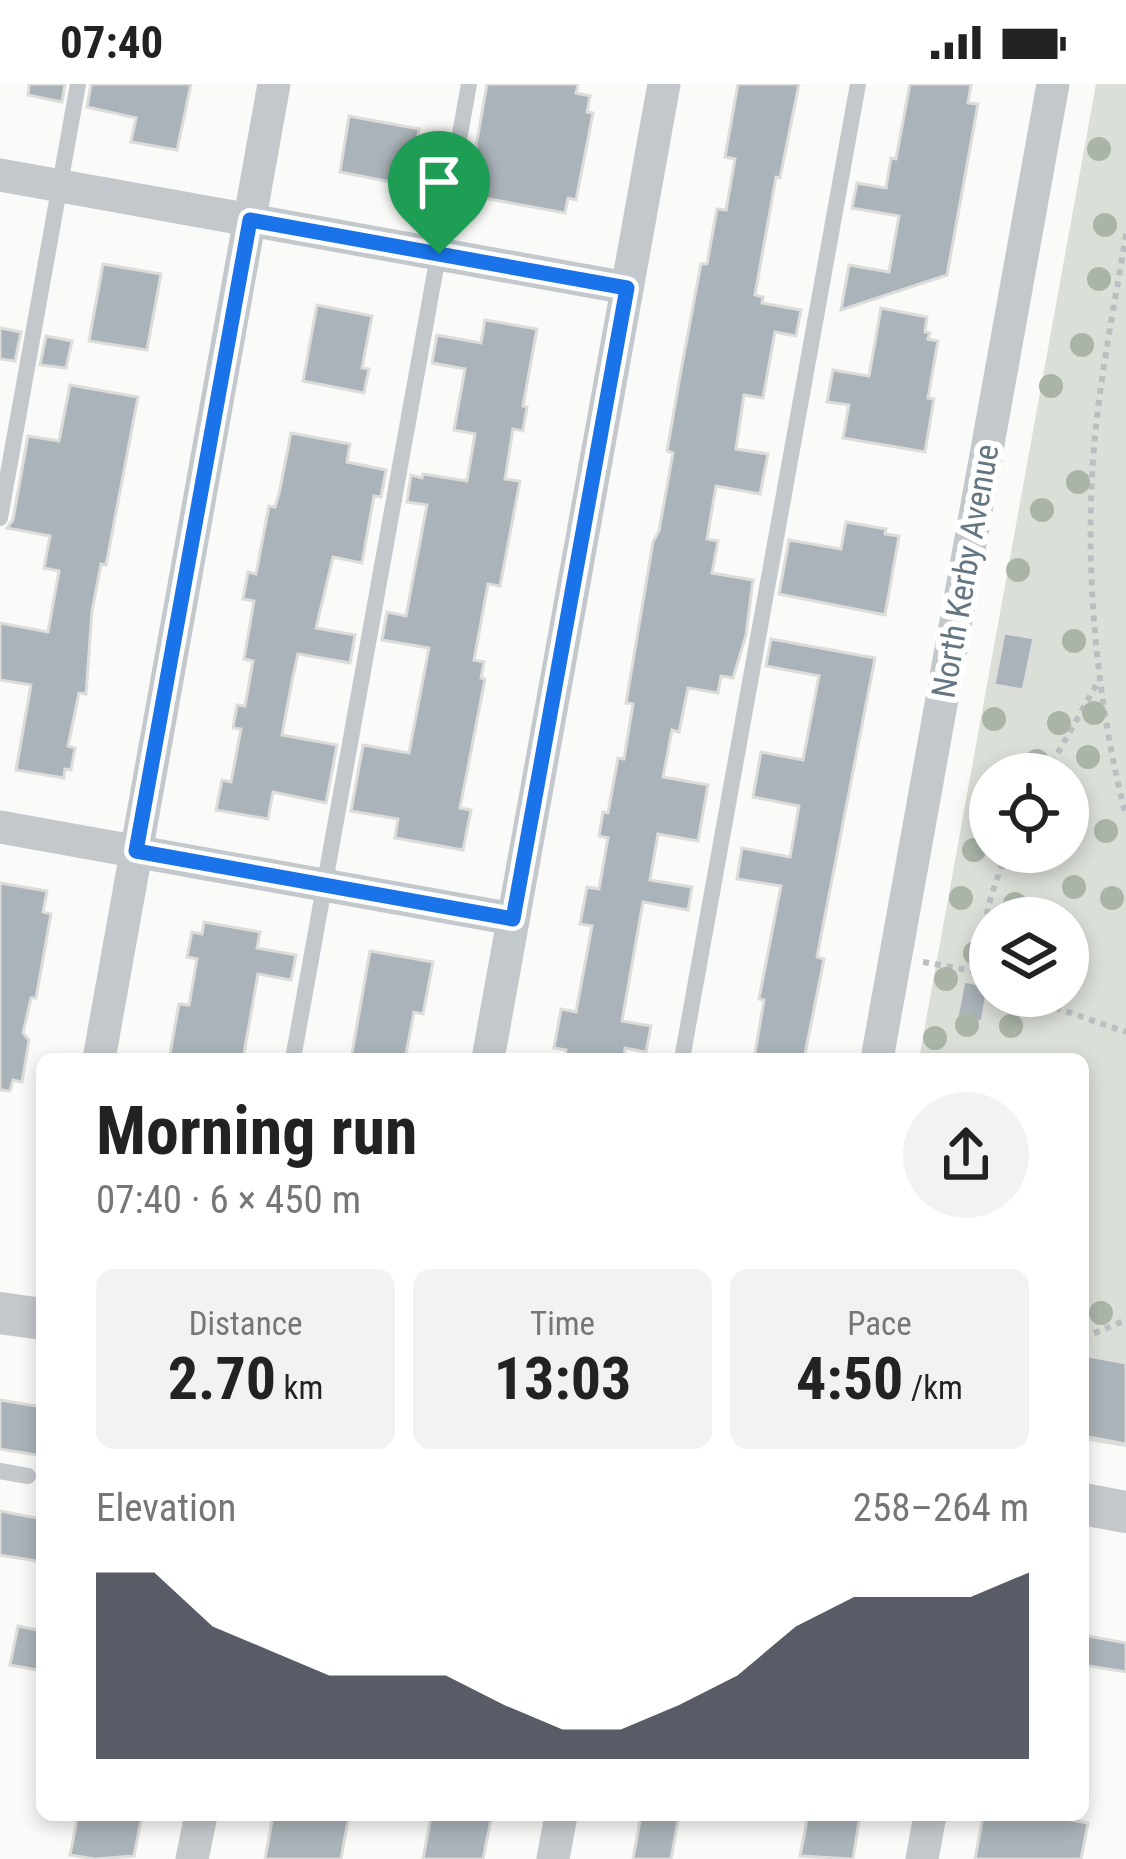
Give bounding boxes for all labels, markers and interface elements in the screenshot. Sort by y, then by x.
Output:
text: 07:40 [60,16,163,69]
pin [388,131,490,254]
icon: arrive [406,149,472,215]
street label: North Kerby Avenue [924,441,1006,701]
map controls [969,753,1089,1017]
button: locate [969,753,1089,873]
button: layers [969,897,1089,1017]
button: share [903,1092,1029,1218]
text: Morning run [96,1093,418,1170]
text: 07:40 · 6 × 450 m [96,1177,361,1223]
text: Distance [189,1304,302,1343]
text: Time [530,1304,595,1343]
text: Pace [847,1304,912,1343]
text: 2.70 [168,1343,276,1414]
text: 13:03 [494,1343,631,1414]
text: 4:50 [796,1343,903,1414]
text: km [276,1368,323,1407]
text: /km [903,1368,963,1407]
text: Elevation [96,1485,236,1531]
text: 258–264 m [853,1485,1029,1531]

